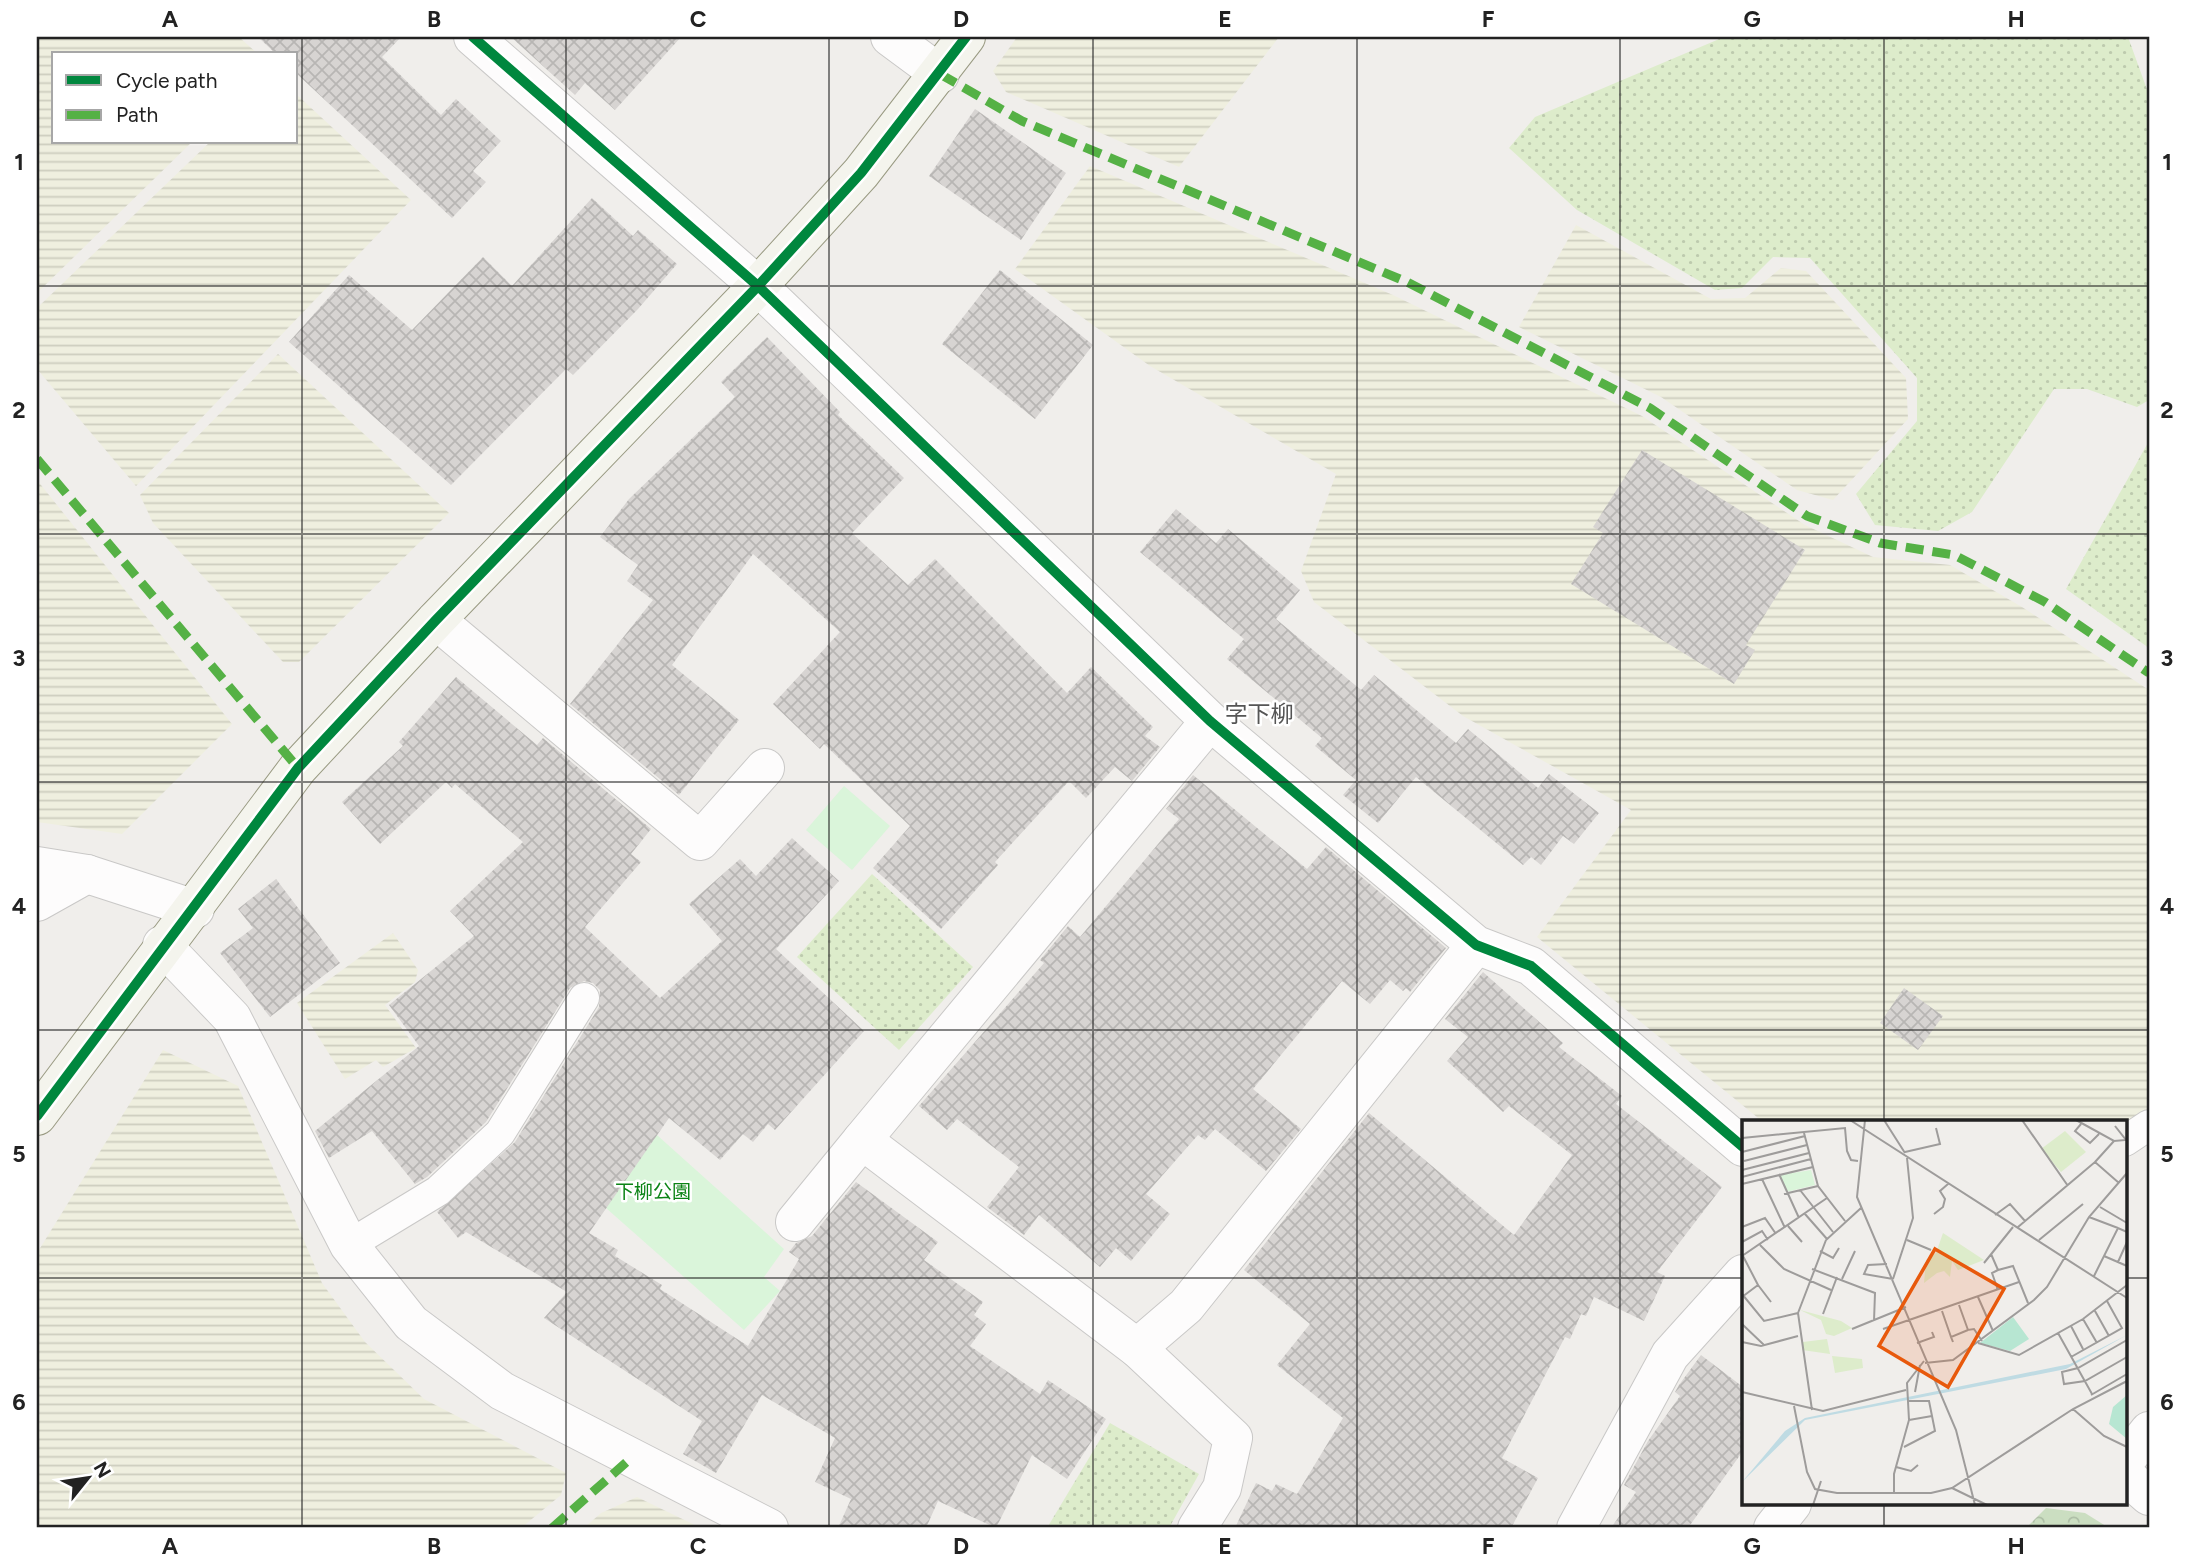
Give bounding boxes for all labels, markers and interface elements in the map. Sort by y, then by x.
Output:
text: A [162,5,179,33]
text: B [427,5,441,33]
text: C [690,5,707,33]
text: D [953,5,969,33]
text: E [1218,5,1232,33]
text: F [1482,5,1495,33]
text: G [1743,5,1761,33]
text: H [2007,5,2025,33]
legend [52,52,298,144]
text: Cycle path [116,68,217,93]
text: Path [116,102,158,127]
text: 1 [14,148,24,176]
text: 1 [2162,148,2172,176]
text: 2 [12,396,26,424]
text: 2 [2160,396,2174,424]
text: 3 [13,644,25,672]
text: 3 [2161,644,2173,672]
district label: 字下柳 [1225,700,1294,728]
text: 4 [12,892,26,920]
text: 4 [2160,892,2174,920]
inset map [1742,1120,2126,1506]
text: 5 [12,1140,26,1168]
text: 5 [2160,1140,2174,1168]
park label: 下柳公園 [615,1180,691,1203]
text: 6 [12,1388,26,1416]
text: 6 [2160,1388,2174,1416]
north arrow [52,1442,122,1512]
text: N [89,1458,116,1482]
text: A [162,1532,179,1560]
text: B [427,1532,441,1560]
text: C [690,1532,707,1560]
text: D [953,1532,969,1560]
text: E [1218,1532,1232,1560]
text: F [1482,1532,1495,1560]
text: G [1743,1532,1761,1560]
text: H [2007,1532,2025,1560]

